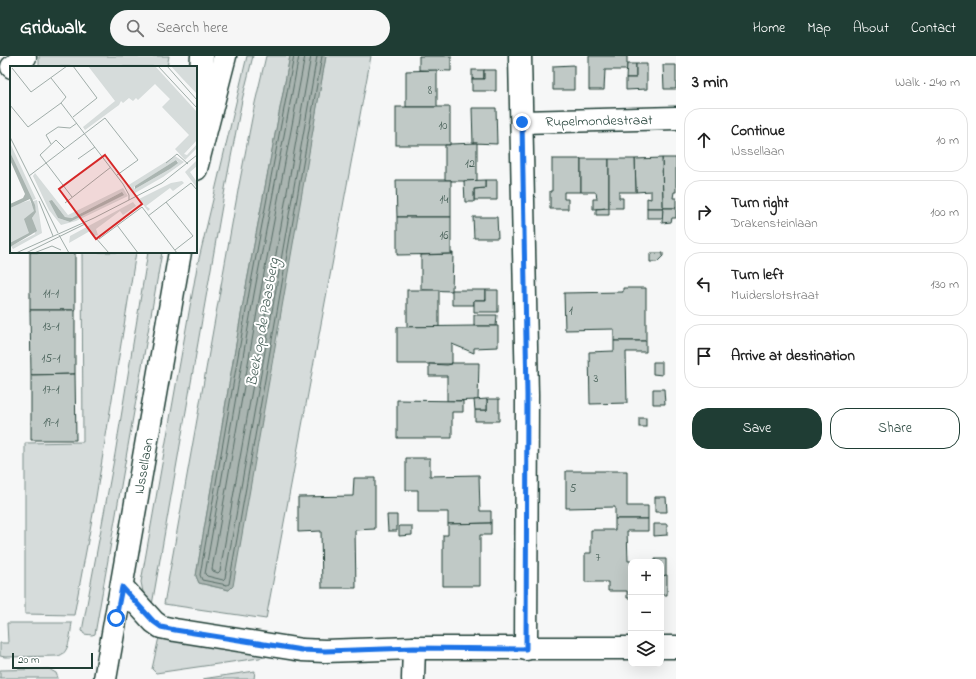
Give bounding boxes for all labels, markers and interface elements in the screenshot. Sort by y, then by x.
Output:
search box [110,10,390,46]
text: Gridwalk [20,15,86,42]
icon: search [124,17,146,39]
text: Search here [156,17,228,39]
text: Home [753,18,785,39]
text: Map [807,18,831,39]
text: About [853,18,889,39]
text: Contact [911,18,956,39]
inset map [10,66,197,253]
text: 3 min [692,70,728,95]
text: Walk · 240 m [895,73,960,92]
house number: 8 [428,82,433,100]
street label: Rupelmondestraat [545,110,653,133]
route end [513,113,531,131]
house number: 10 [438,117,448,135]
text: Continue [731,120,785,142]
icon: ahead [693,129,715,151]
text: 10 m [936,131,959,150]
text: IJssellaan [731,142,784,161]
house number: 12 [465,155,475,173]
house number: 14 [440,191,448,209]
text: Turn right [731,192,789,214]
icon: right [693,201,715,223]
text: 100 m [930,203,959,222]
text: Drakensteinlaan [731,214,818,233]
house number: 16 [439,227,449,245]
water label: Beek op de Paasberg [241,256,286,388]
text: Turn left [731,264,784,286]
icon: left [693,273,715,295]
text: 130 m [931,275,959,294]
house number: 11-1 [43,285,59,303]
text: Muiderslotstraat [731,286,819,305]
house number: 1 [569,302,573,320]
house number: 13-1 [42,318,60,336]
icon: arrive [693,345,715,367]
text: Arrive at destination [731,345,855,367]
house number: 15-1 [42,350,61,368]
house number: 3 [594,370,599,388]
house number: 17-1 [42,381,60,399]
button: Save [692,408,822,449]
button: Share [830,408,960,449]
house number: 19-1 [43,414,59,432]
street label: IJssellaan [129,436,160,496]
house number: 5 [570,480,577,498]
house number: 7 [596,549,601,567]
map controls [628,559,664,667]
button: + [628,559,664,595]
button: − [628,595,664,631]
route start [107,609,125,627]
button: layers [628,631,664,667]
scale bar [12,651,93,670]
text: 20 m [18,652,40,668]

